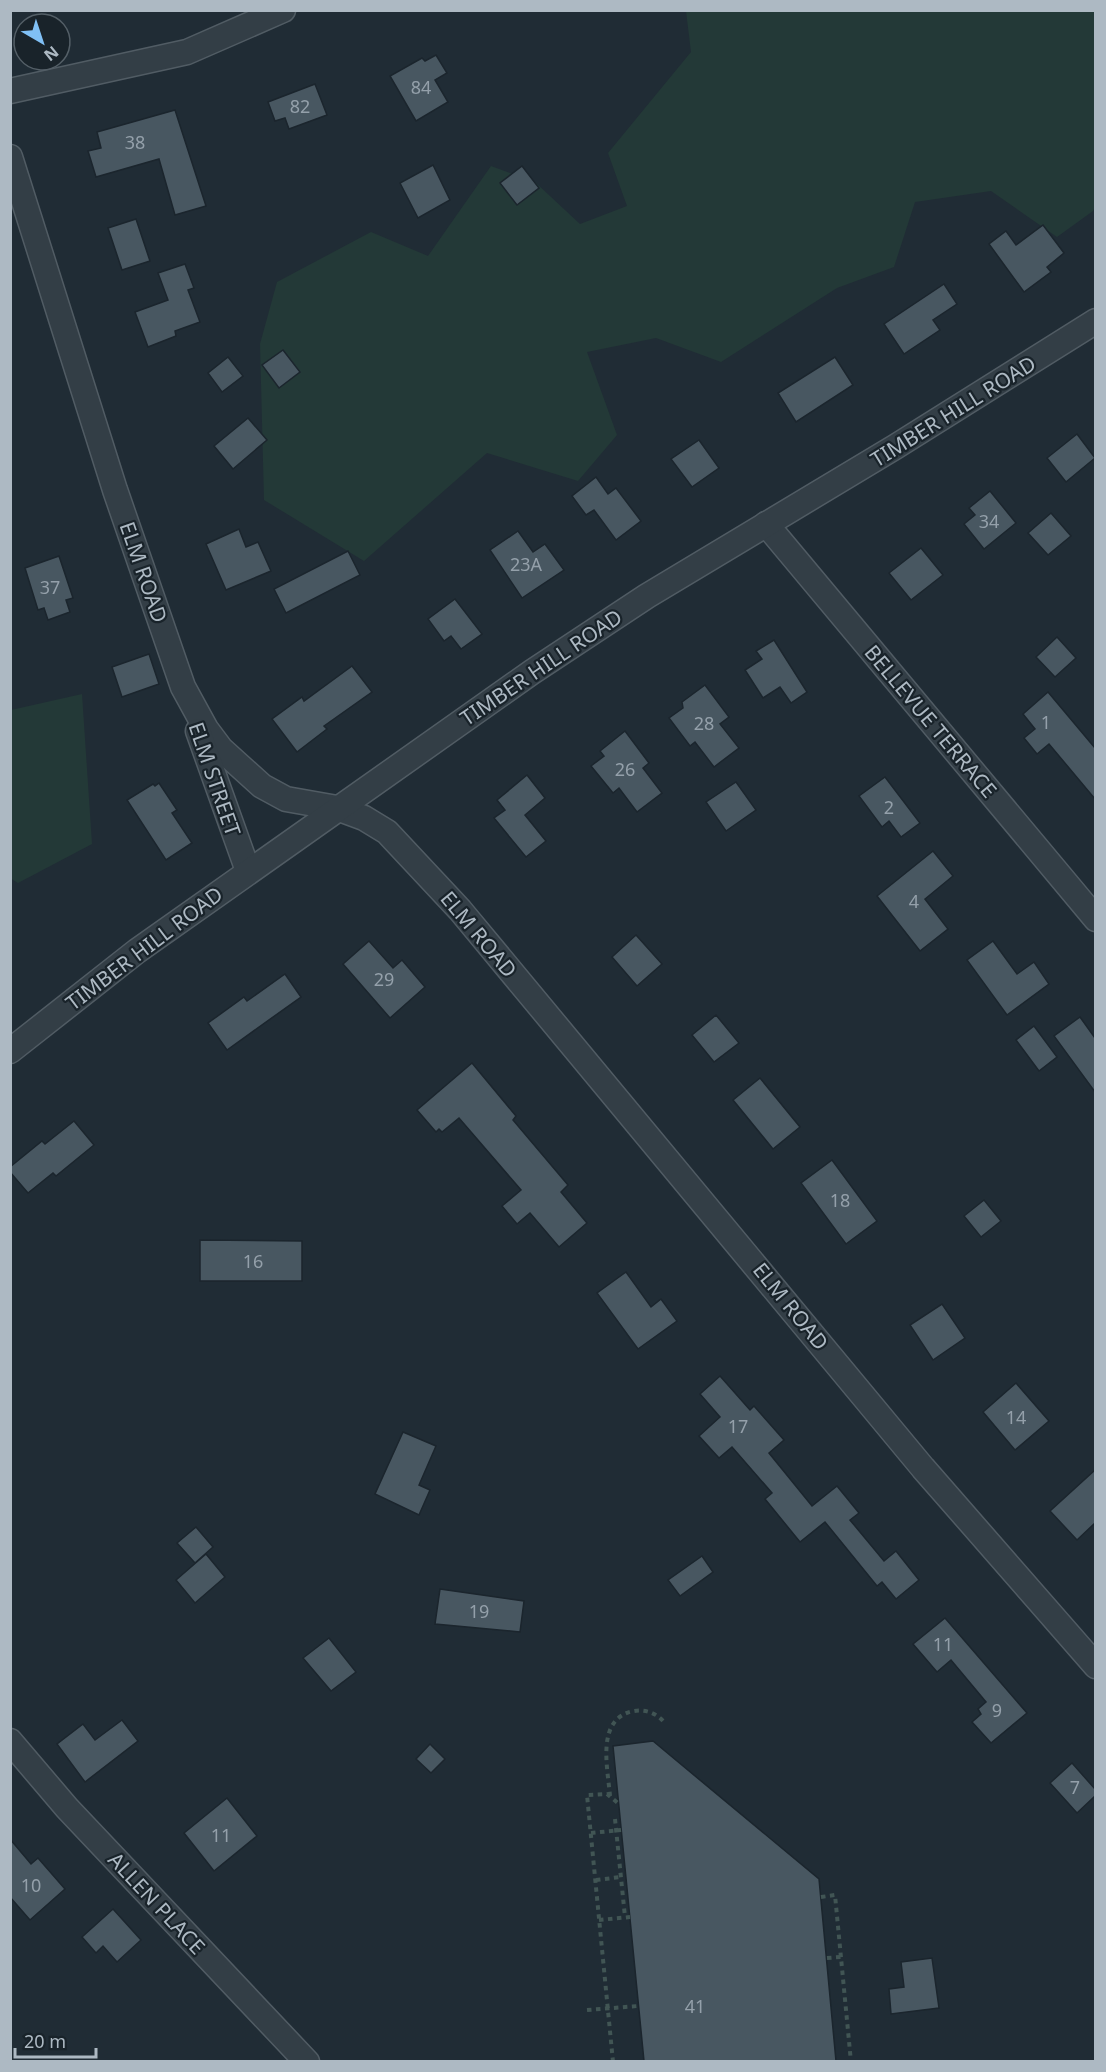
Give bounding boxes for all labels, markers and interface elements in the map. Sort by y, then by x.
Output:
north arrow [12,12,72,72]
text: N [39,41,63,66]
house number: 84 [411,75,431,99]
house number: 82 [290,94,310,118]
house number: 38 [125,130,145,154]
street label: TIMBER HILL ROAD [865,349,1041,473]
house number: 34 [979,509,999,533]
street label: ELM ROAD [114,518,174,626]
house number: 23A [510,552,543,576]
house number: 37 [40,575,60,599]
street label: TIMBER HILL ROAD [455,602,627,732]
street label: BELLEVUE TERRACE [859,639,1003,803]
house number: 1 [1041,710,1051,734]
house number: 28 [694,711,714,735]
street label: ELM STREET [182,718,248,840]
house number: 26 [615,757,635,781]
house number: 2 [884,795,894,819]
street label: TIMBER HILL ROAD [60,880,228,1016]
street label: ELM ROAD [435,885,523,983]
house number: 4 [909,889,919,913]
house number: 29 [374,967,394,991]
house number: 18 [830,1188,850,1212]
house number: 16 [243,1249,263,1273]
street label: ELM ROAD [747,1256,835,1356]
house number: 14 [1006,1405,1026,1429]
house number: 17 [728,1414,748,1438]
house number: 19 [469,1599,489,1623]
house number: 11 [933,1632,953,1656]
house number: 9 [992,1698,1002,1722]
house number: 7 [1070,1775,1080,1799]
house number: 11 [211,1823,231,1847]
street label: ALLEN PLACE [102,1846,212,1960]
house number: 10 [21,1873,41,1897]
house number: 41 [685,1994,705,2018]
scale bar [15,2021,96,2059]
text: 20 m [24,2029,66,2053]

